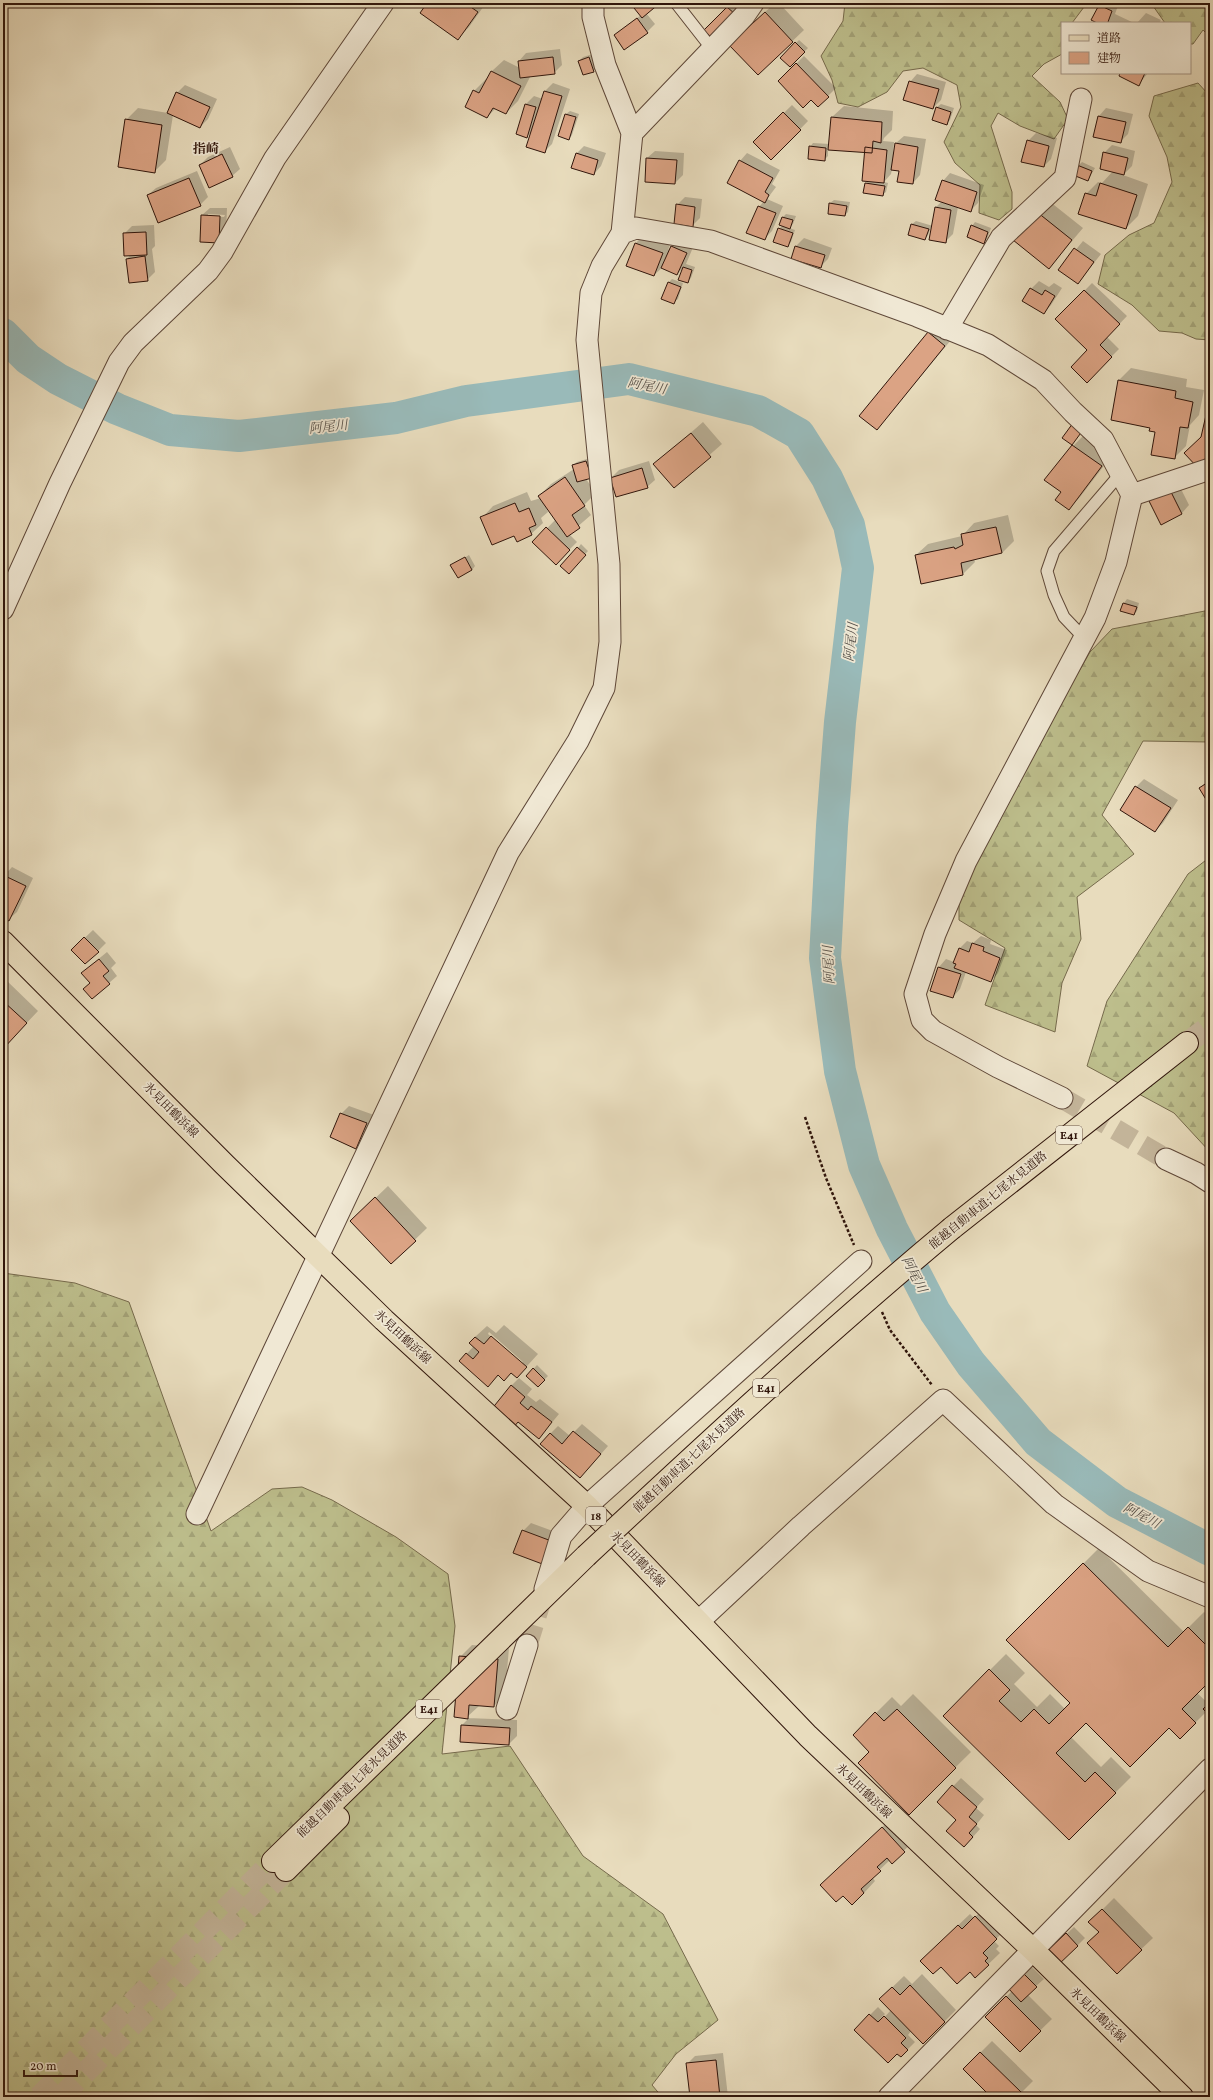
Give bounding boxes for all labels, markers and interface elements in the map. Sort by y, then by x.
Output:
legend [1061,22,1191,74]
text: 道路 [1097,31,1121,47]
text: 建物 [1097,51,1121,67]
district label: 指崎 [193,141,219,159]
water label: 阿尾川 [626,374,669,400]
water label: 阿尾川 [308,417,351,439]
water label: 阿尾川 [841,620,864,663]
water label: 阿尾川 [820,943,840,985]
street label: 氷見田鶴浜線 [139,1080,201,1142]
road number: E41 [1056,1126,1082,1144]
street label: 能越自動車道;七尾氷見道路 [926,1148,1051,1253]
water label: 阿尾川 [896,1253,931,1298]
street label: 氷見田鶴浜線 [371,1307,434,1368]
road number: E41 [753,1379,779,1397]
street label: 能越自動車道;七尾氷見道路 [630,1405,749,1517]
water label: 阿尾川 [1120,1500,1164,1535]
road number: 18 [586,1507,606,1525]
street label: 氷見田鶴浜線 [607,1528,668,1591]
road number: E41 [416,1700,442,1718]
street label: 能越自動車道;七尾氷見道路 [294,1728,411,1842]
street label: 氷見田鶴浜線 [832,1761,895,1822]
street label: 氷見田鶴浜線 [1066,1985,1129,2046]
scale bar [24,2052,77,2078]
text: 20 m [30,2059,57,2075]

